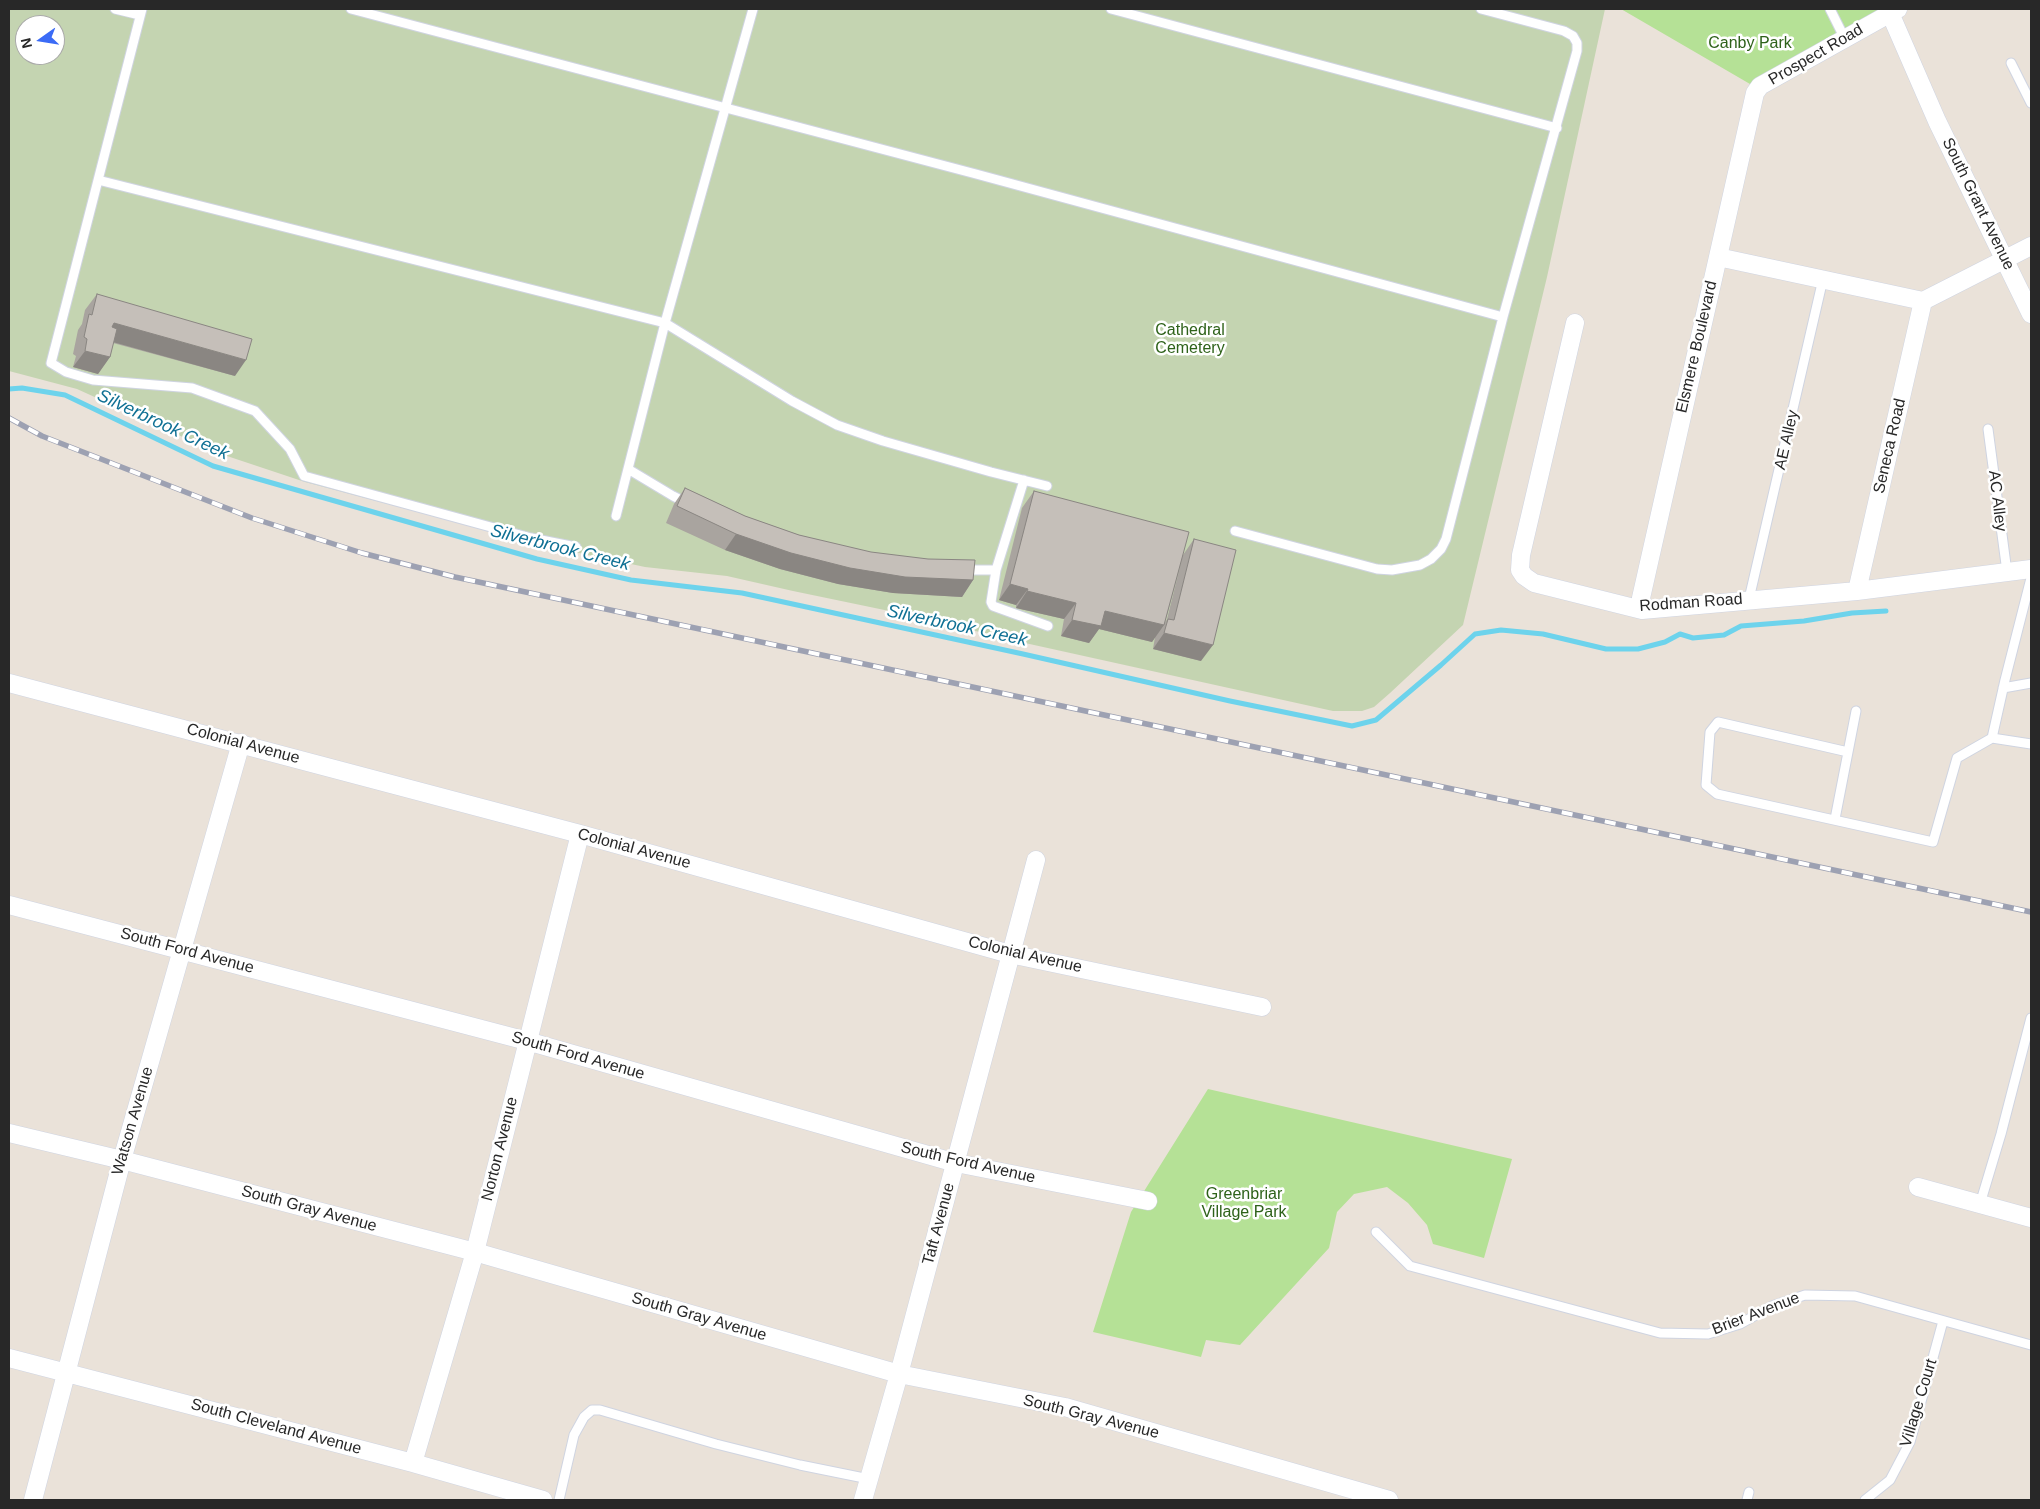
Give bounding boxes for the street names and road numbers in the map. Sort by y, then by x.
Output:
street label: Prospect Road [1765,20,1867,90]
street label: South Grant Avenue [1938,135,2018,273]
street label: Elsmere Boulevard [1672,279,1722,415]
street label: Seneca Road [1870,397,1910,495]
street label: AE Alley [1771,408,1803,472]
street label: AC Alley [1984,469,2010,533]
street label: Rodman Road [1639,590,1743,616]
street label: Colonial Avenue [184,720,302,768]
street label: Colonial Avenue [575,825,693,873]
street label: South Ford Avenue [118,924,256,978]
street label: Colonial Avenue [966,933,1084,977]
street label: South Ford Avenue [509,1028,647,1084]
street label: Watson Avenue [108,1064,158,1178]
street label: Norton Avenue [478,1095,522,1203]
street label: South Ford Avenue [899,1138,1037,1188]
street label: Taft Avenue [919,1181,959,1267]
street label: South Gray Avenue [239,1182,379,1236]
street label: South Gray Avenue [629,1289,769,1345]
street label: Brier Avenue [1710,1289,1802,1339]
street label: Village Court [1896,1357,1942,1449]
street label: South Gray Avenue [1021,1391,1161,1443]
street label: South Cleveland Avenue [189,1395,363,1459]

